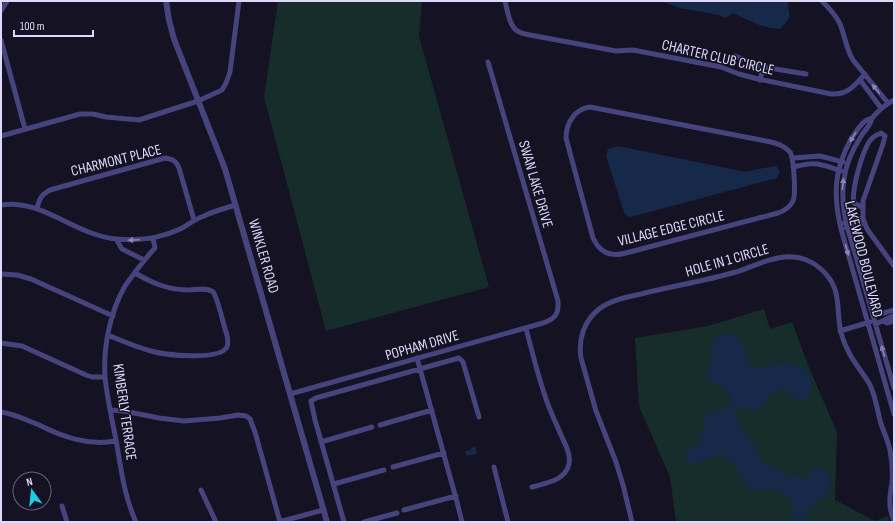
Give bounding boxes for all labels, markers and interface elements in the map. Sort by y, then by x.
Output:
scale bar [14,12,93,38]
text: 100 m [20,19,45,34]
street label: CHARTER CLUB CIRCLE [660,35,776,80]
one-way arrow [872,83,881,94]
one-way arrow [849,132,857,142]
street label: SWAN LAKE DRIVE [514,138,557,230]
street label: CHARMONT PLACE [69,140,163,181]
one-way arrow [840,178,846,190]
street label: LAKEWOOD BOULEVARD [840,199,887,319]
street label: VILLAGE EDGE CIRCLE [616,206,726,251]
street label: WINKLER ROAD [244,217,283,295]
one-way arrow [128,236,140,243]
street label: HOLE IN 1 CIRCLE [683,240,771,281]
one-way arrow [844,244,850,256]
street label: POPHAM DRIVE [383,326,461,365]
one-way arrow [880,344,886,356]
street label: KIMBERLY TERRACE [108,362,141,462]
north arrow [12,471,52,511]
text: N [25,475,34,489]

